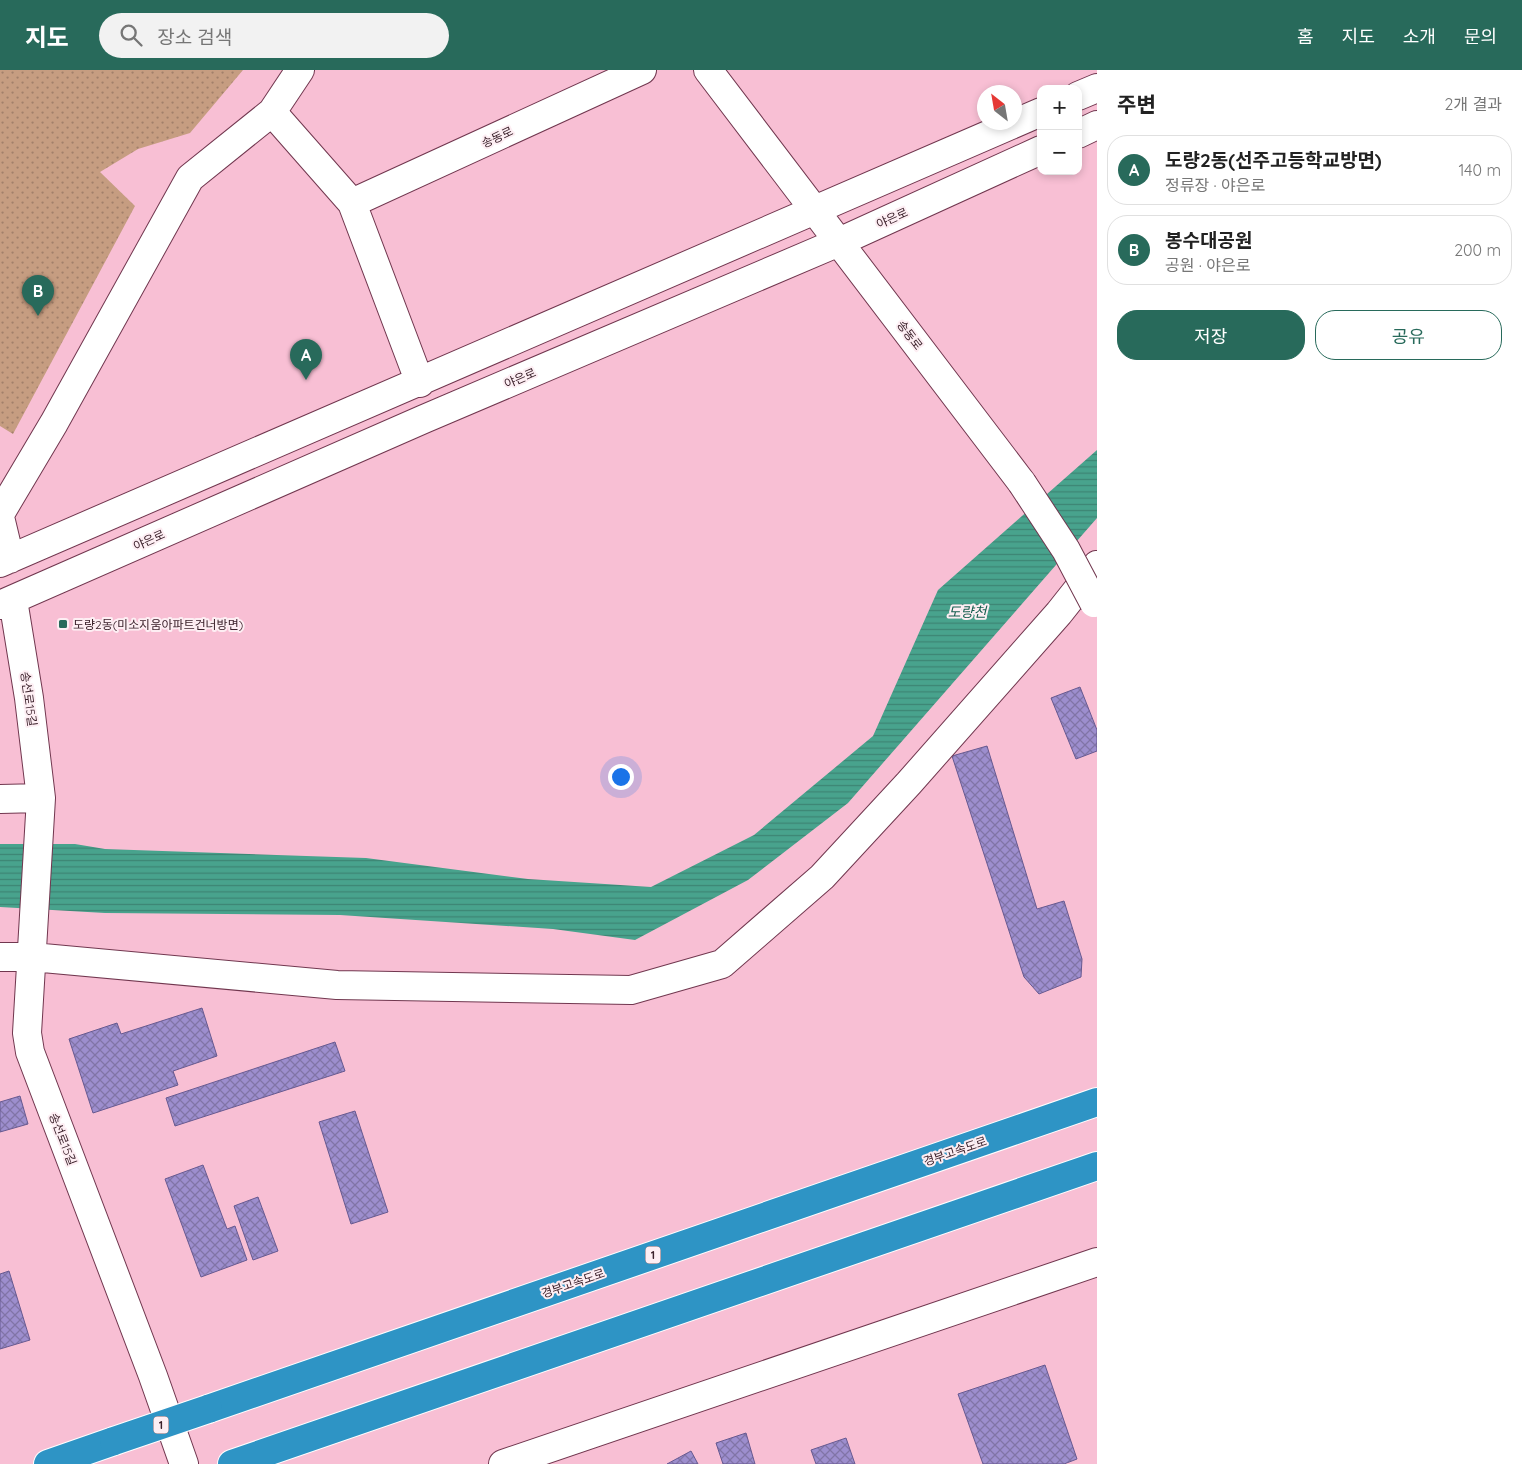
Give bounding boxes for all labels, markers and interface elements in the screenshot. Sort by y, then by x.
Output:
search box [99,13,449,58]
icon: search [117,21,145,49]
text: 지도 [25,22,69,52]
text: 장소 검색 [157,25,232,49]
text: 홈 [1297,25,1314,48]
text: 지도 [1342,25,1375,48]
text: 소개 [1403,25,1436,48]
text: 문의 [1464,25,1497,48]
north arrow [977,85,1022,130]
map controls [1037,85,1082,175]
button: + [1037,85,1082,130]
text: 주변 [1117,91,1156,117]
text: 2개 결과 [1445,94,1502,114]
street label: 송동로 [479,123,515,151]
button: − [1037,130,1082,175]
text: 도량2동(선주고등학교방면) [1165,148,1382,172]
text: A [1129,160,1139,180]
text: 140 m [1458,160,1501,180]
text: 정류장 · 야은로 [1165,175,1265,195]
street label: 야은로 [874,204,910,232]
text: 봉수대공원 [1165,228,1252,252]
text: B [1129,240,1139,260]
text: 200 m [1454,240,1501,260]
text: 공원 · 야은로 [1165,255,1250,275]
pin: B [22,275,54,316]
button: 저장 [1117,310,1305,360]
button: 공유 [1315,310,1502,360]
street label: 송동로 [894,317,926,353]
pin: A [290,339,322,380]
street label: 야은로 [502,365,538,391]
street label: 야은로 [131,526,167,554]
water label: 도량천 [948,603,987,621]
place label: 도량2동(미소지움아파트건너방면) [73,617,243,632]
marker: 도량2동(미소지움아파트건너방면) [57,618,69,630]
street label: 송선로15길 [18,671,40,727]
your location [608,764,634,790]
street label: 송선로15길 [46,1111,80,1167]
street label: 경부고속도로 [921,1133,989,1169]
road number: 1 [646,1246,660,1264]
street label: 경부고속도로 [539,1265,607,1301]
road number: 1 [154,1416,168,1434]

